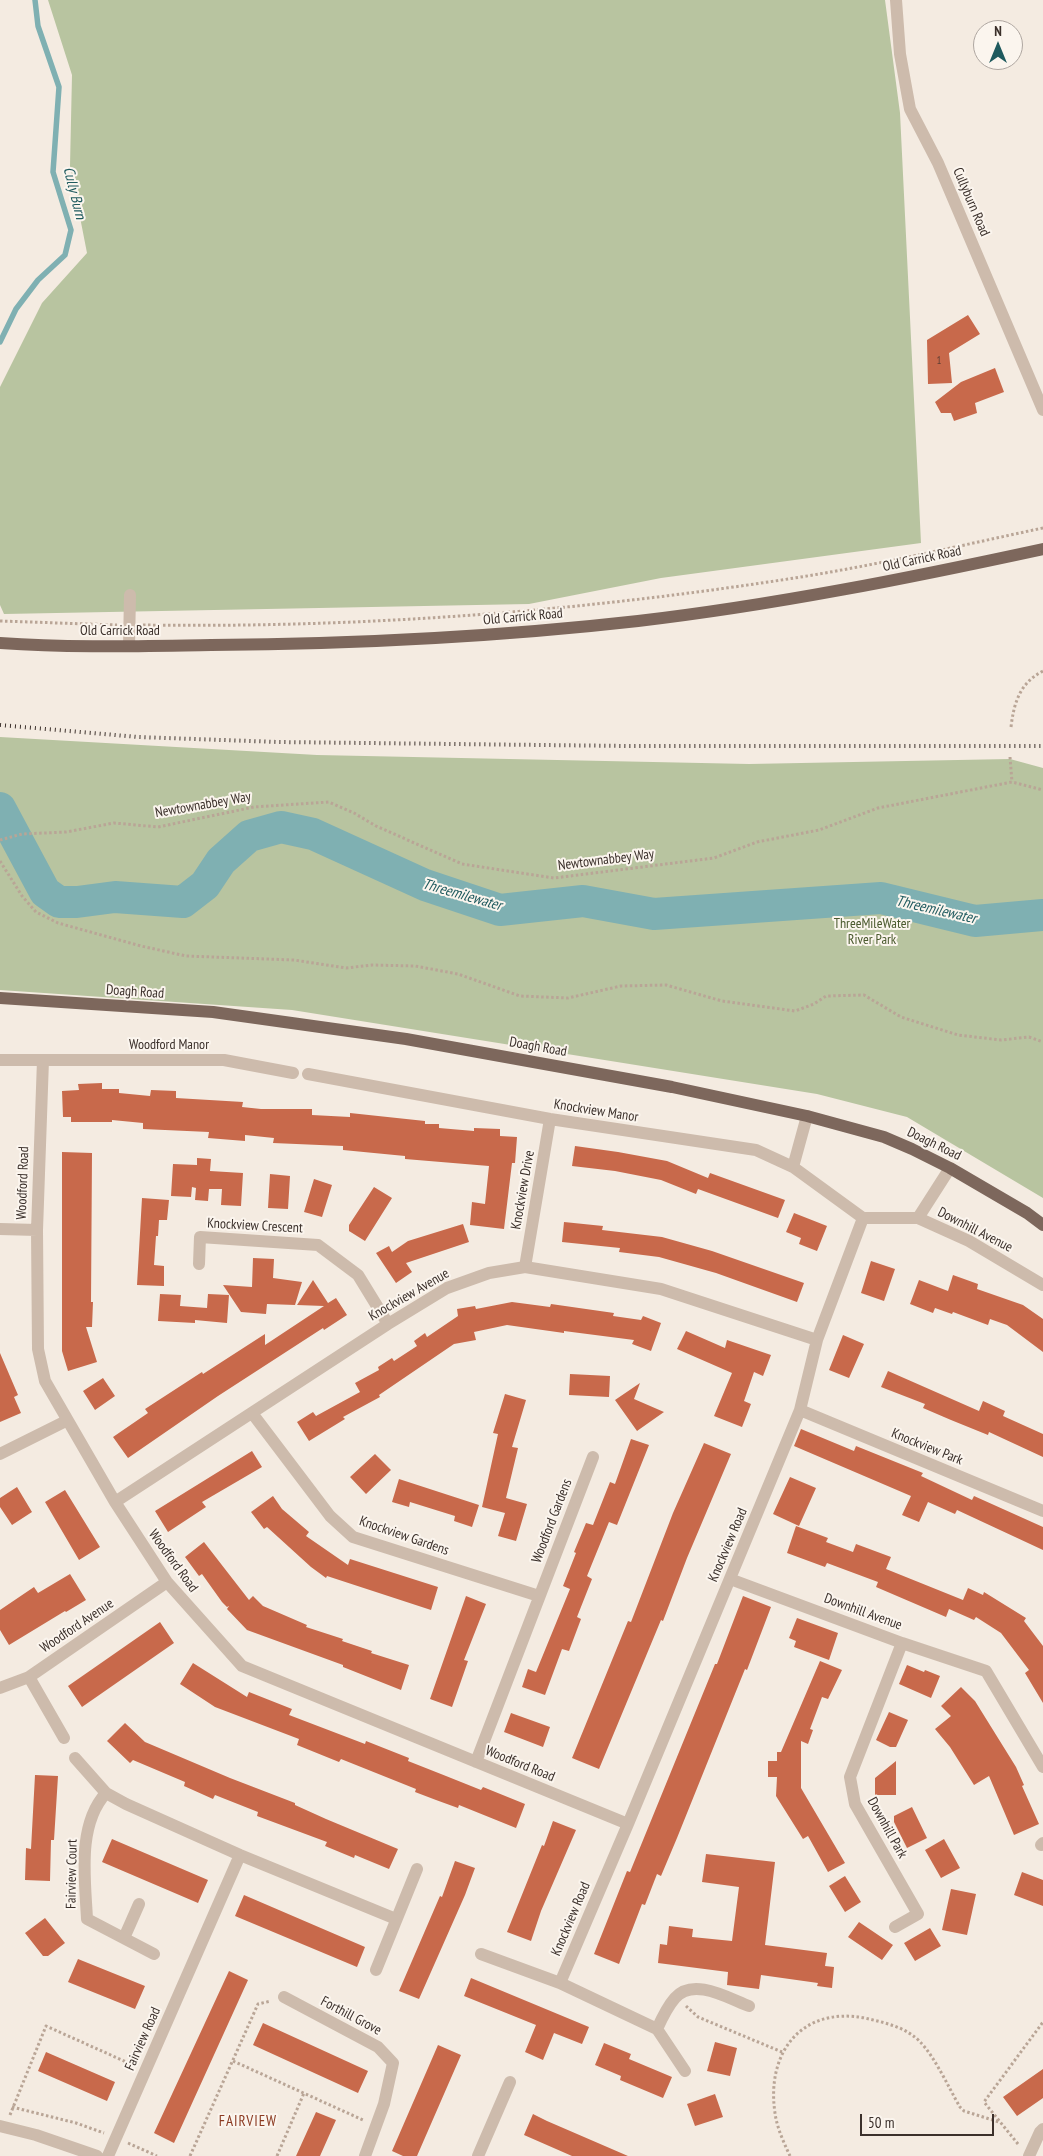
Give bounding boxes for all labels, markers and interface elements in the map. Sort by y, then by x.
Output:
north arrow [973,20,1023,70]
text: N [994,22,1002,40]
water label: Cully Burn [59,165,89,221]
street label: Cullyburn Road [949,165,993,239]
house number: 1 [937,354,941,368]
street label: Old Carrick Road [881,542,963,576]
street label: Old Carrick Road [483,605,563,629]
street label: Old Carrick Road [80,623,160,639]
street label: Newtownabbey Way [154,788,252,822]
street label: Newtownabbey Way [557,846,655,874]
water label: Threemilewater [420,875,504,915]
water label: Threemilewater [894,892,978,928]
park label: ThreeMileWater River Park [834,916,910,949]
street label: Doagh Road [105,982,165,1002]
street label: Doagh Road [508,1034,568,1060]
street label: Woodford Manor [129,1037,209,1053]
street label: Knockview Manor [553,1096,639,1126]
street label: Doagh Road [904,1124,964,1164]
street label: Woodford Road [13,1146,33,1220]
street label: Knockview Drive [508,1149,538,1231]
street label: Downhill Avenue [935,1204,1015,1256]
street label: Knockview Crescent [207,1215,303,1237]
street label: Knockview Avenue [366,1265,452,1325]
street label: Knockview Park [889,1425,965,1469]
street label: Woodford Gardens [528,1477,576,1565]
street label: Knockview Road [705,1506,751,1584]
street label: Knockview Gardens [357,1513,451,1559]
street label: Woodford Road [145,1526,201,1596]
street label: Downhill Avenue [822,1590,904,1634]
street label: Woodford Avenue [37,1595,117,1657]
street label: Woodford Road [483,1742,557,1786]
street label: Downhill Park [863,1795,911,1861]
street label: Fairview Court [63,1839,81,1909]
street label: Knockview Road [548,1880,594,1958]
street label: Forthill Grove [318,1993,384,2039]
street label: Fairview Road [122,2005,164,2073]
scale bar [863,2104,997,2136]
district label: FAIRVIEW [218,2113,278,2131]
text: 50 m [868,2113,894,2132]

